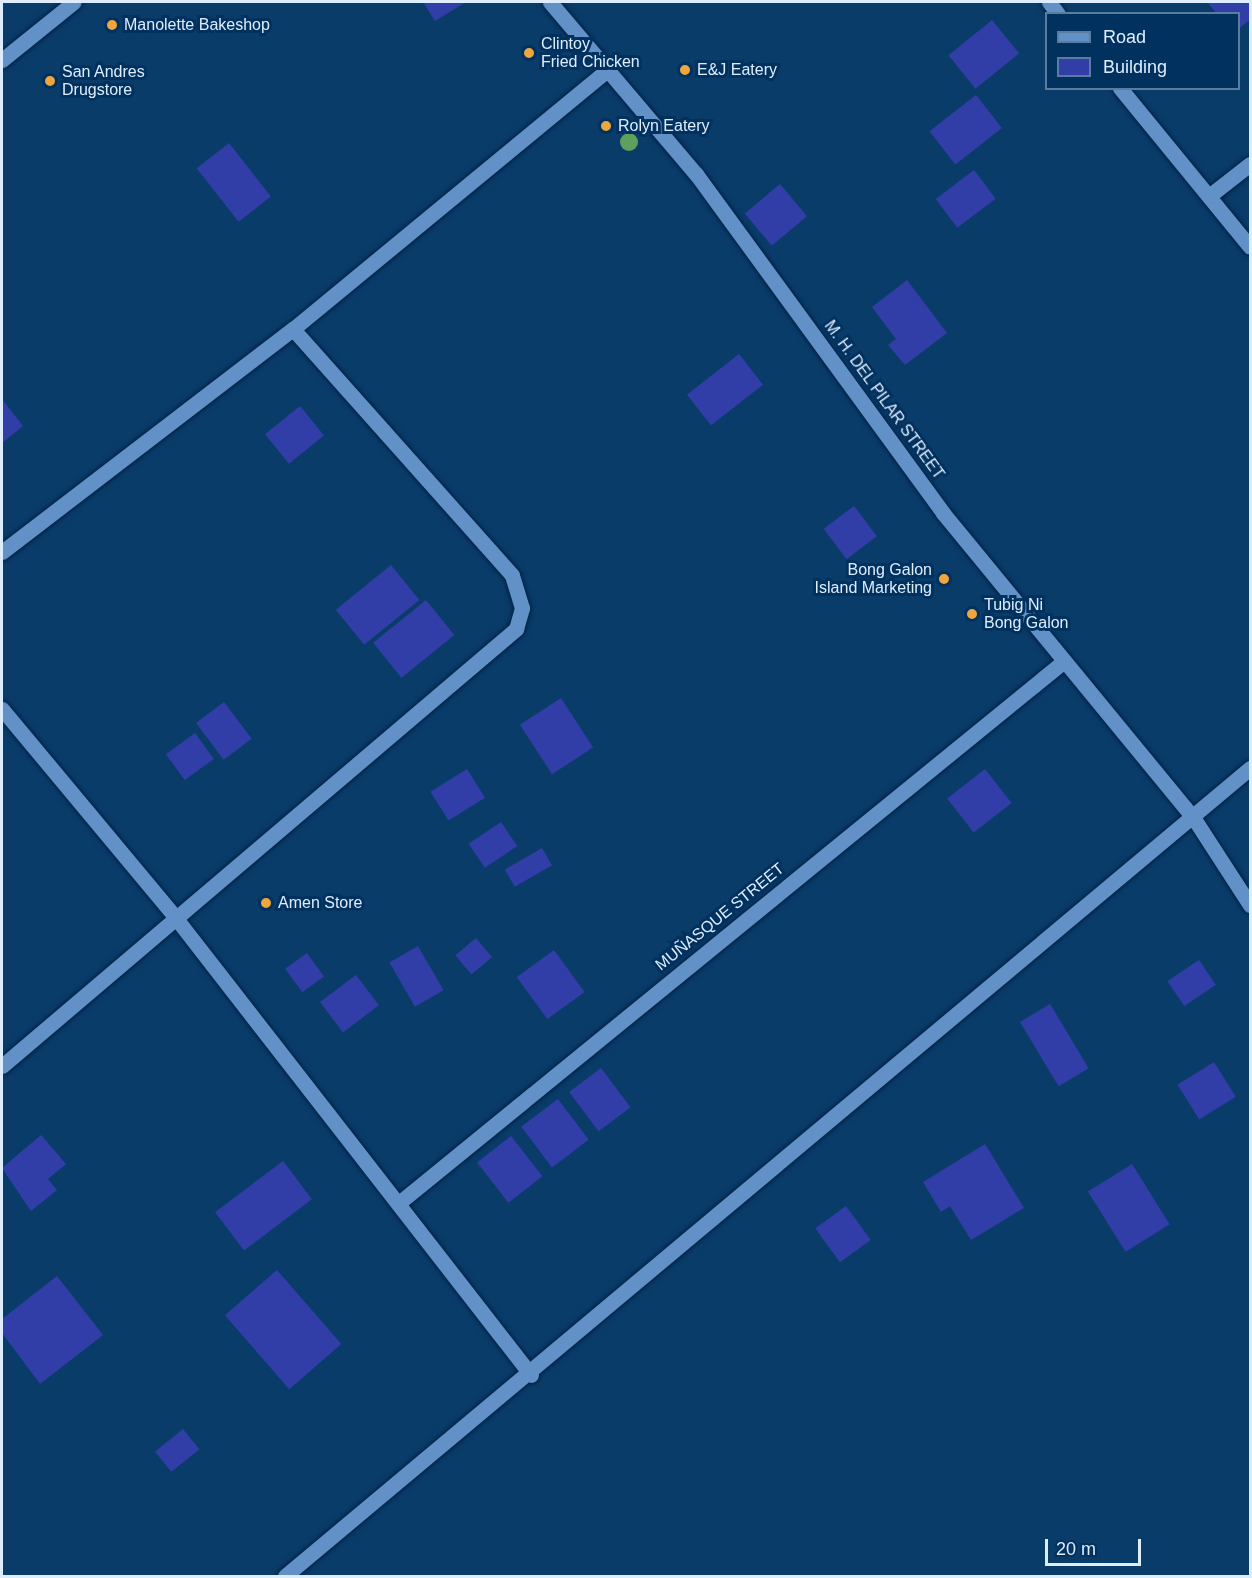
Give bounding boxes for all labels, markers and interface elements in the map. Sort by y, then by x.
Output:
legend [1045,12,1240,90]
place label: Manolette Bakeshop [124,15,270,35]
marker: Manolette Bakeshop [105,18,119,32]
text: Road [1103,27,1146,47]
place label: Clintoy Fried Chicken [541,34,640,72]
marker: Clintoy Fried Chicken [522,46,536,60]
text: Building [1103,57,1167,77]
place label: E&J Eatery [697,60,777,80]
place label: San Andres Drugstore [62,62,146,100]
marker: E&J Eatery [678,63,692,77]
marker: San Andres Drugstore [43,74,57,88]
place label: Rolyn Eatery [618,116,710,136]
marker: Rolyn Eatery [599,119,613,133]
street label: M. H. DEL PILAR STREET [820,317,948,483]
place label: Bong Galon Island Marketing [815,560,932,598]
marker: Bong Galon Island Marketing [937,572,951,586]
place label: Tubig Ni Bong Galon [984,595,1069,633]
marker: Tubig Ni Bong Galon [965,607,979,621]
street label: MUÑASQUE STREET [652,859,788,975]
place label: Amen Store [278,893,362,913]
marker: Amen Store [259,896,273,910]
scale bar [1048,1527,1144,1565]
text: 20 m [1056,1539,1096,1559]

